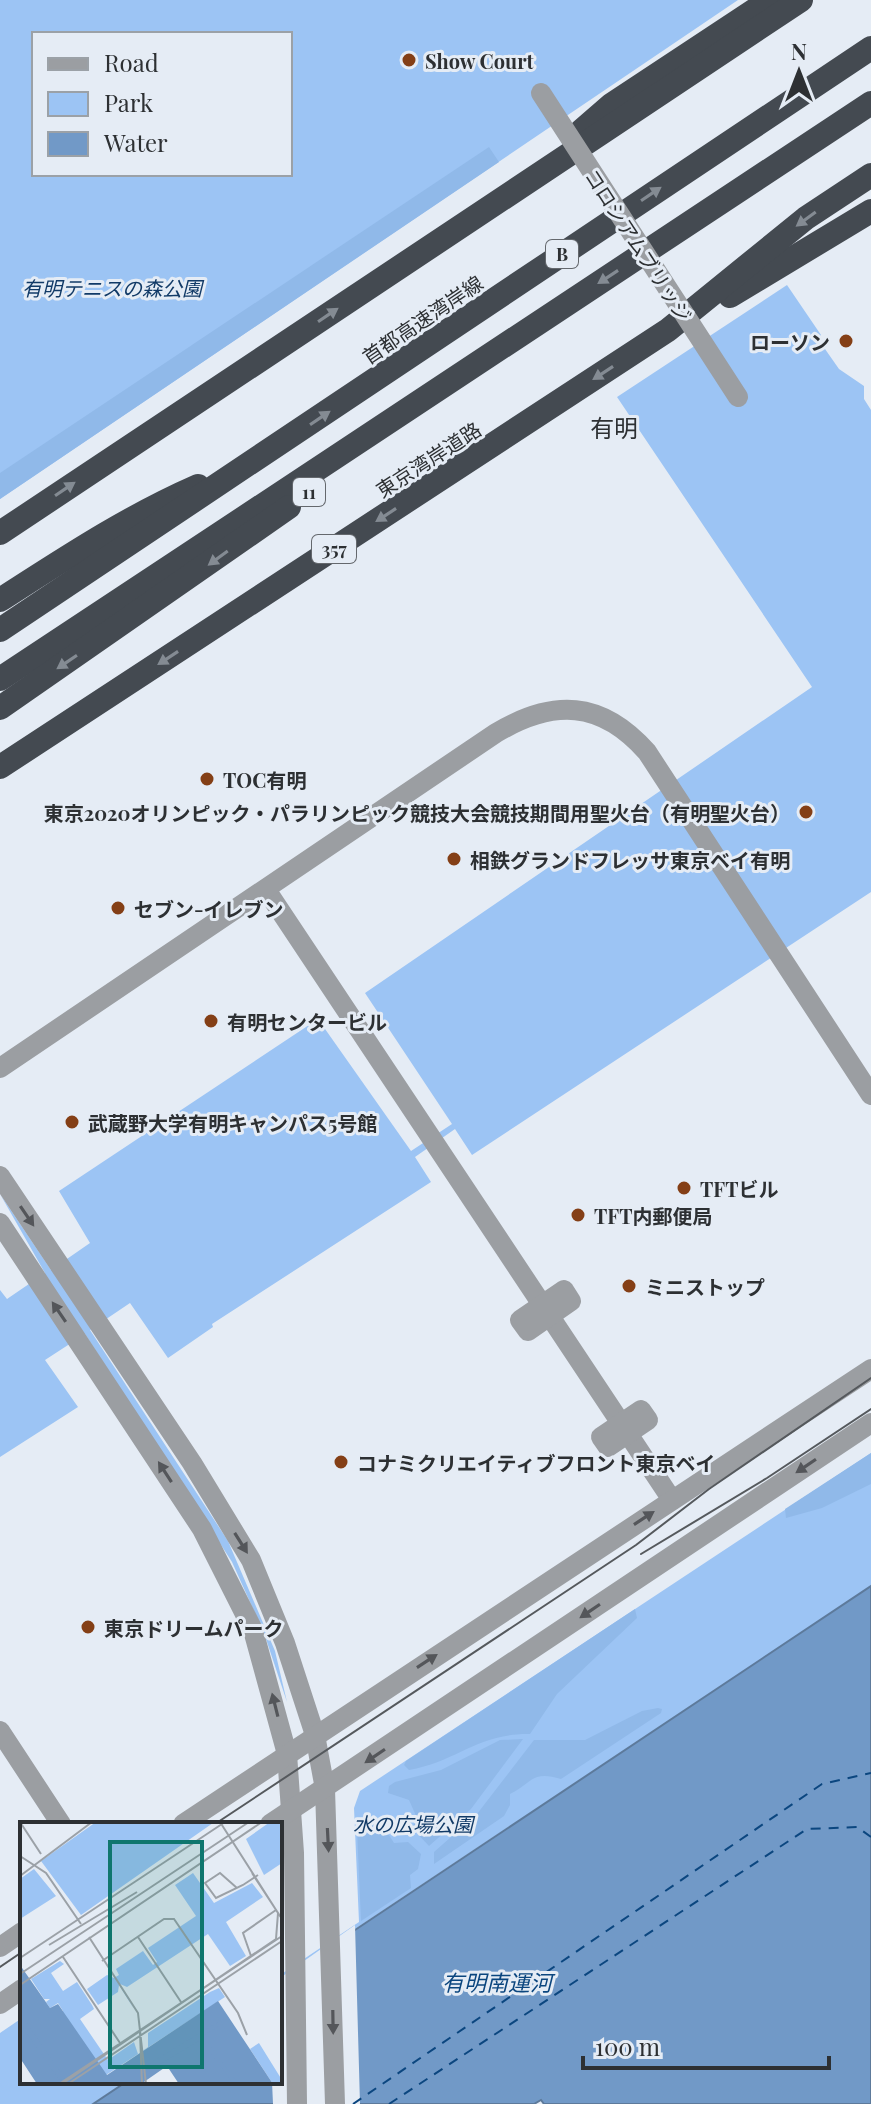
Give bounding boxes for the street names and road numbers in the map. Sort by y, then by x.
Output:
street label: コロシアムブリッジ [579,163,699,327]
road number: B [546,240,578,268]
street label: 首都高速湾岸線 [356,269,488,369]
street label: 東京湾岸道路 [370,415,486,503]
road number: 11 [293,478,325,506]
road number: 357 [312,535,356,563]

